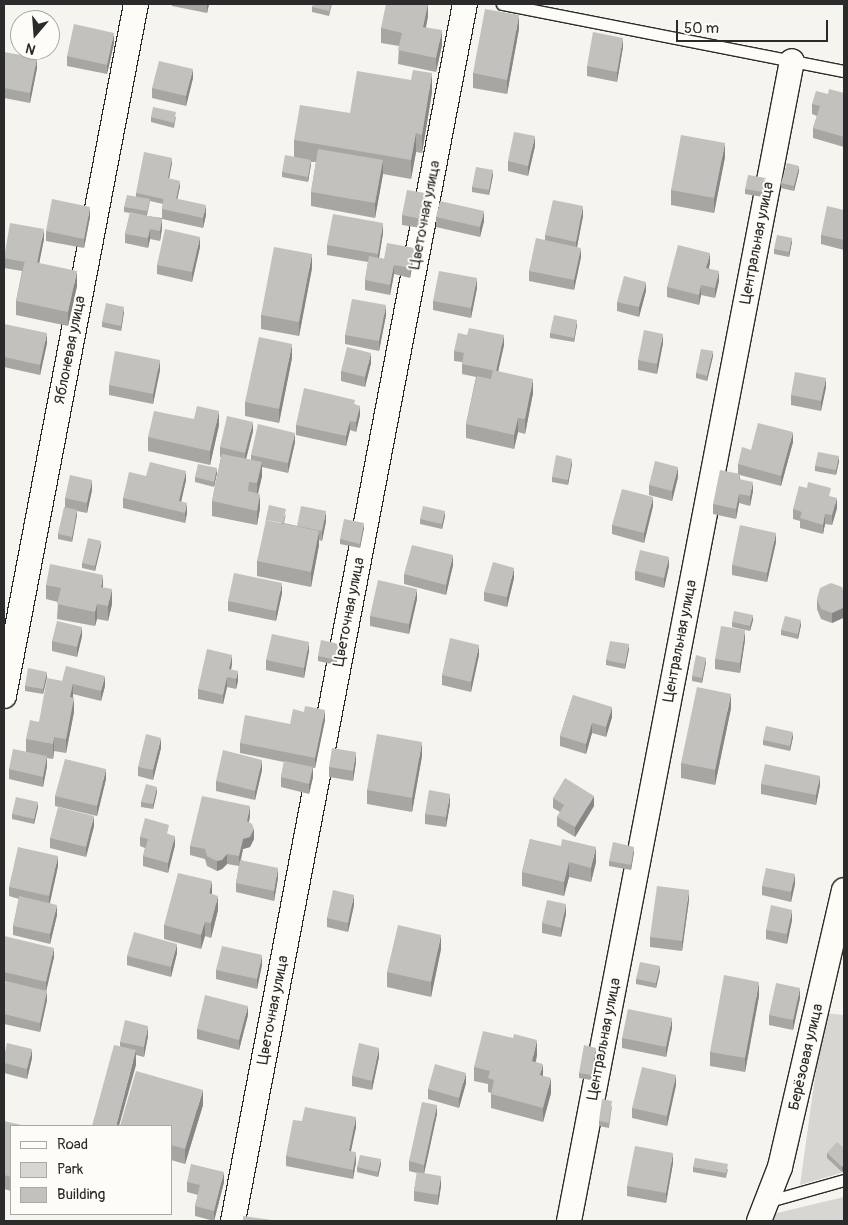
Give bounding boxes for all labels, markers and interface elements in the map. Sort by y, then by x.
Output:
north arrow [10,10,60,60]
scale bar [678,10,830,42]
text: 50 m [684,19,719,38]
text: N [23,39,38,58]
street label: Цветочная улица [406,159,444,271]
street label: Центральная улица [736,180,778,306]
street label: Яблоневая улица [51,294,89,406]
street label: Цветочная улица [330,556,368,668]
street label: Центральная улица [659,578,701,704]
street label: Цветочная улица [254,954,292,1066]
street label: Центральная улица [583,976,625,1102]
street label: Берёзовая улица [785,1002,827,1112]
legend [10,1125,172,1215]
text: Road [57,1135,88,1154]
text: Park [57,1160,83,1179]
text: Building [57,1185,105,1204]

